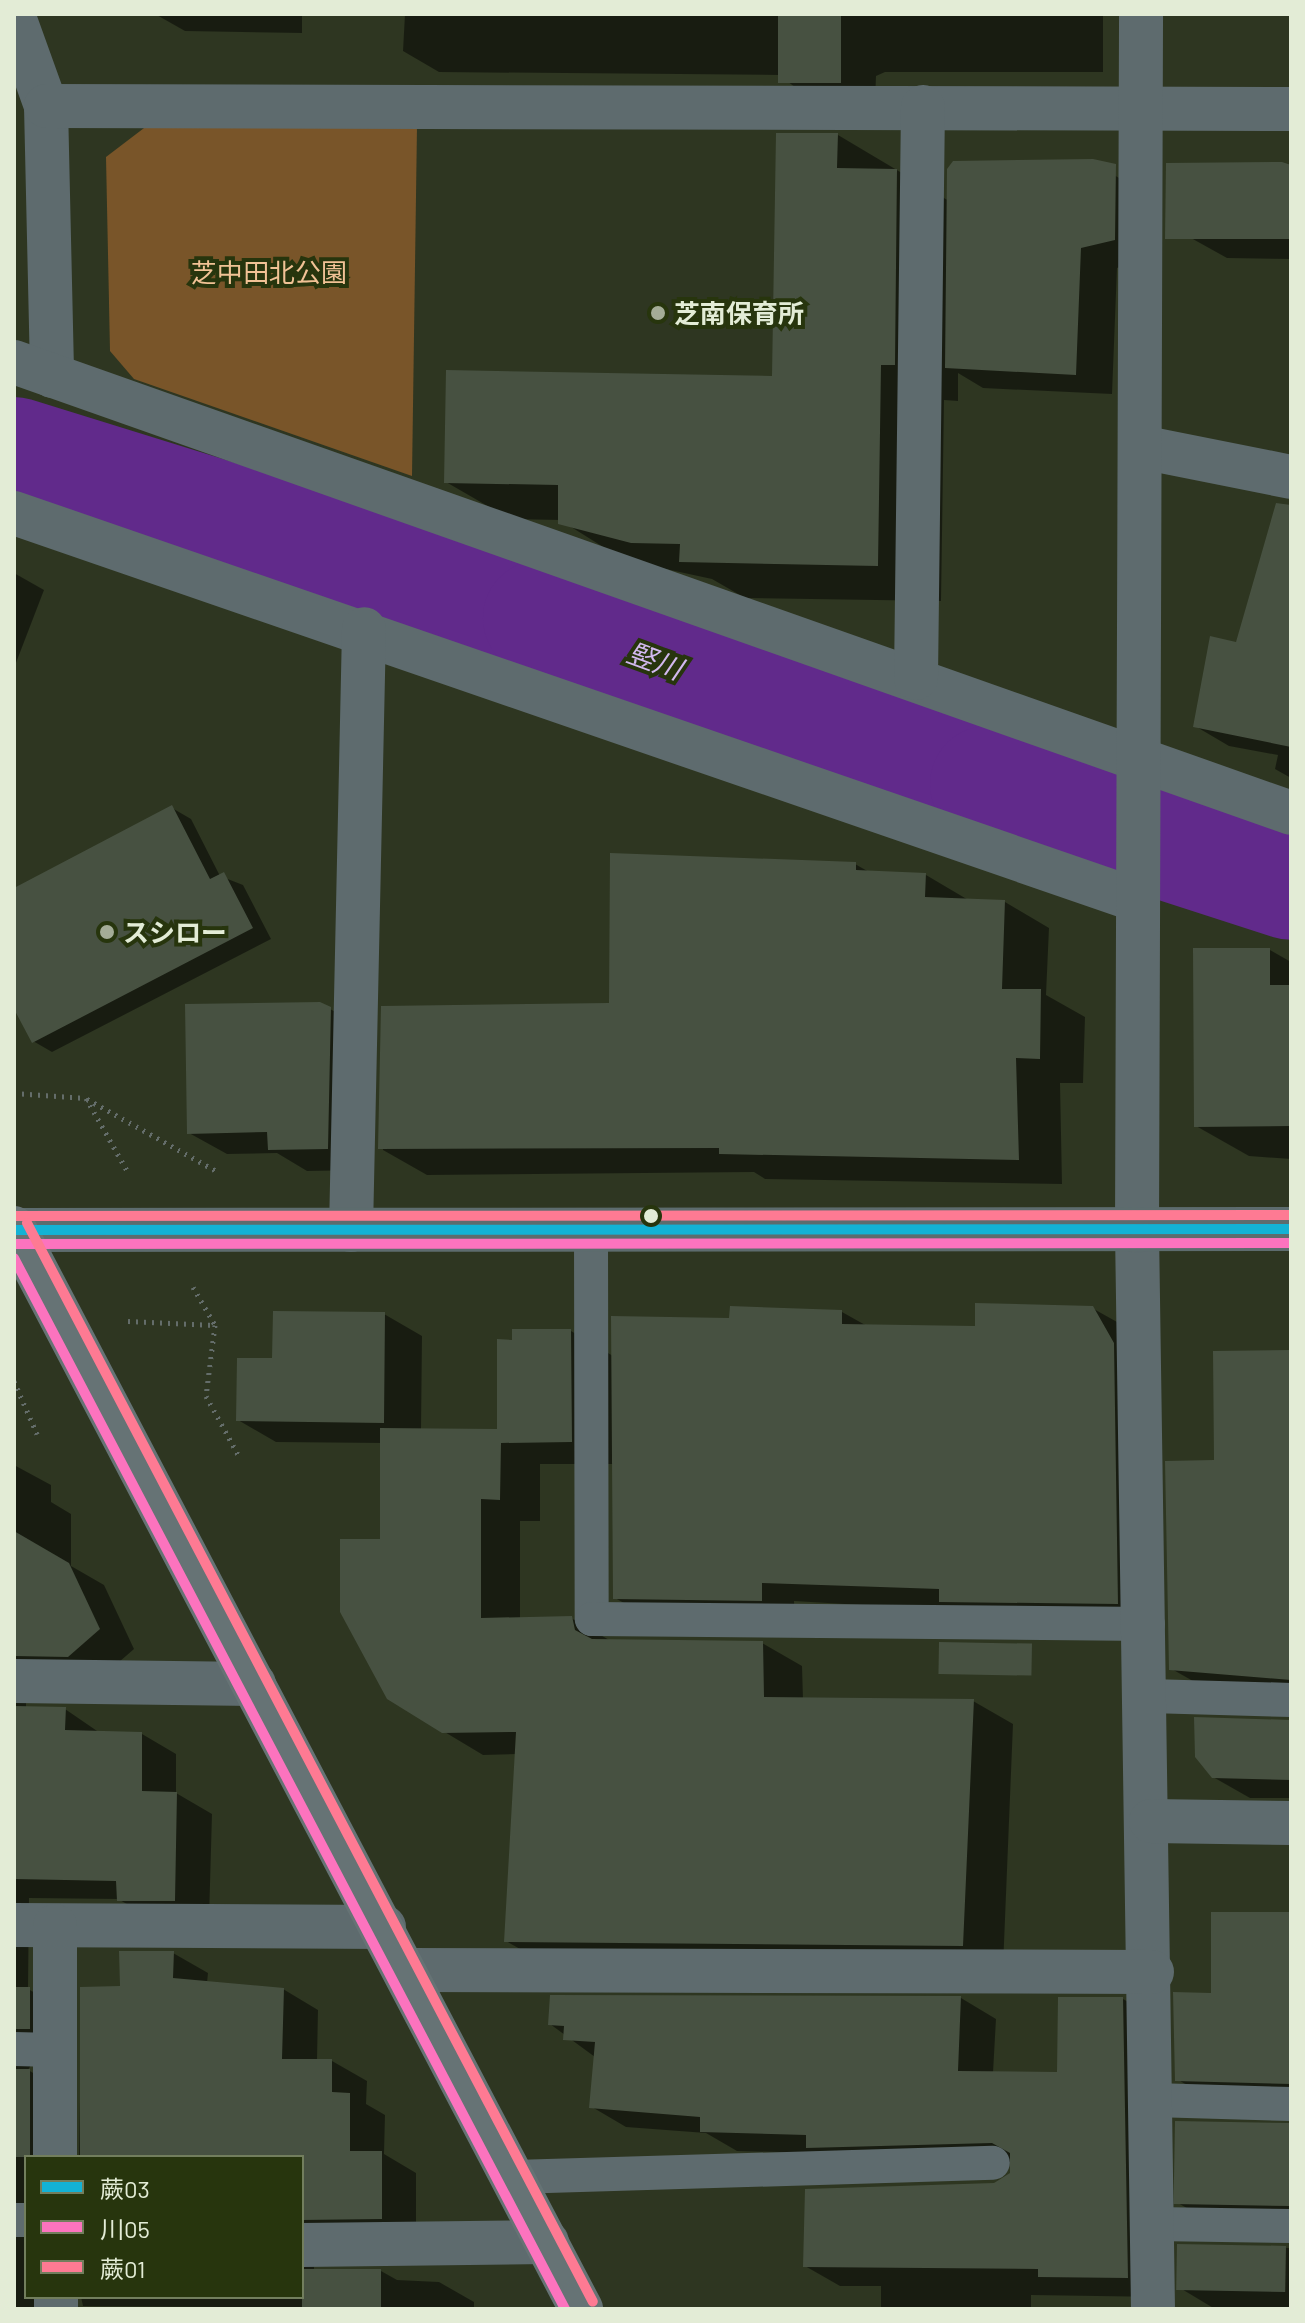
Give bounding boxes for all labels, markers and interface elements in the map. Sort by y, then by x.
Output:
park label: 芝中田北公園 [191,256,347,288]
place label: 芝南保育所 [674,297,804,329]
marker: 芝南保育所 [649,304,667,322]
water label: 竪川 [623,635,687,685]
place label: スシロー [123,916,227,948]
marker: スシロー [98,923,116,941]
unlabelled marker [643,1208,659,1224]
legend [24,2155,304,2299]
text: 蕨03 [100,2174,150,2203]
text: 川05 [100,2214,150,2243]
text: 蕨01 [100,2254,145,2283]

